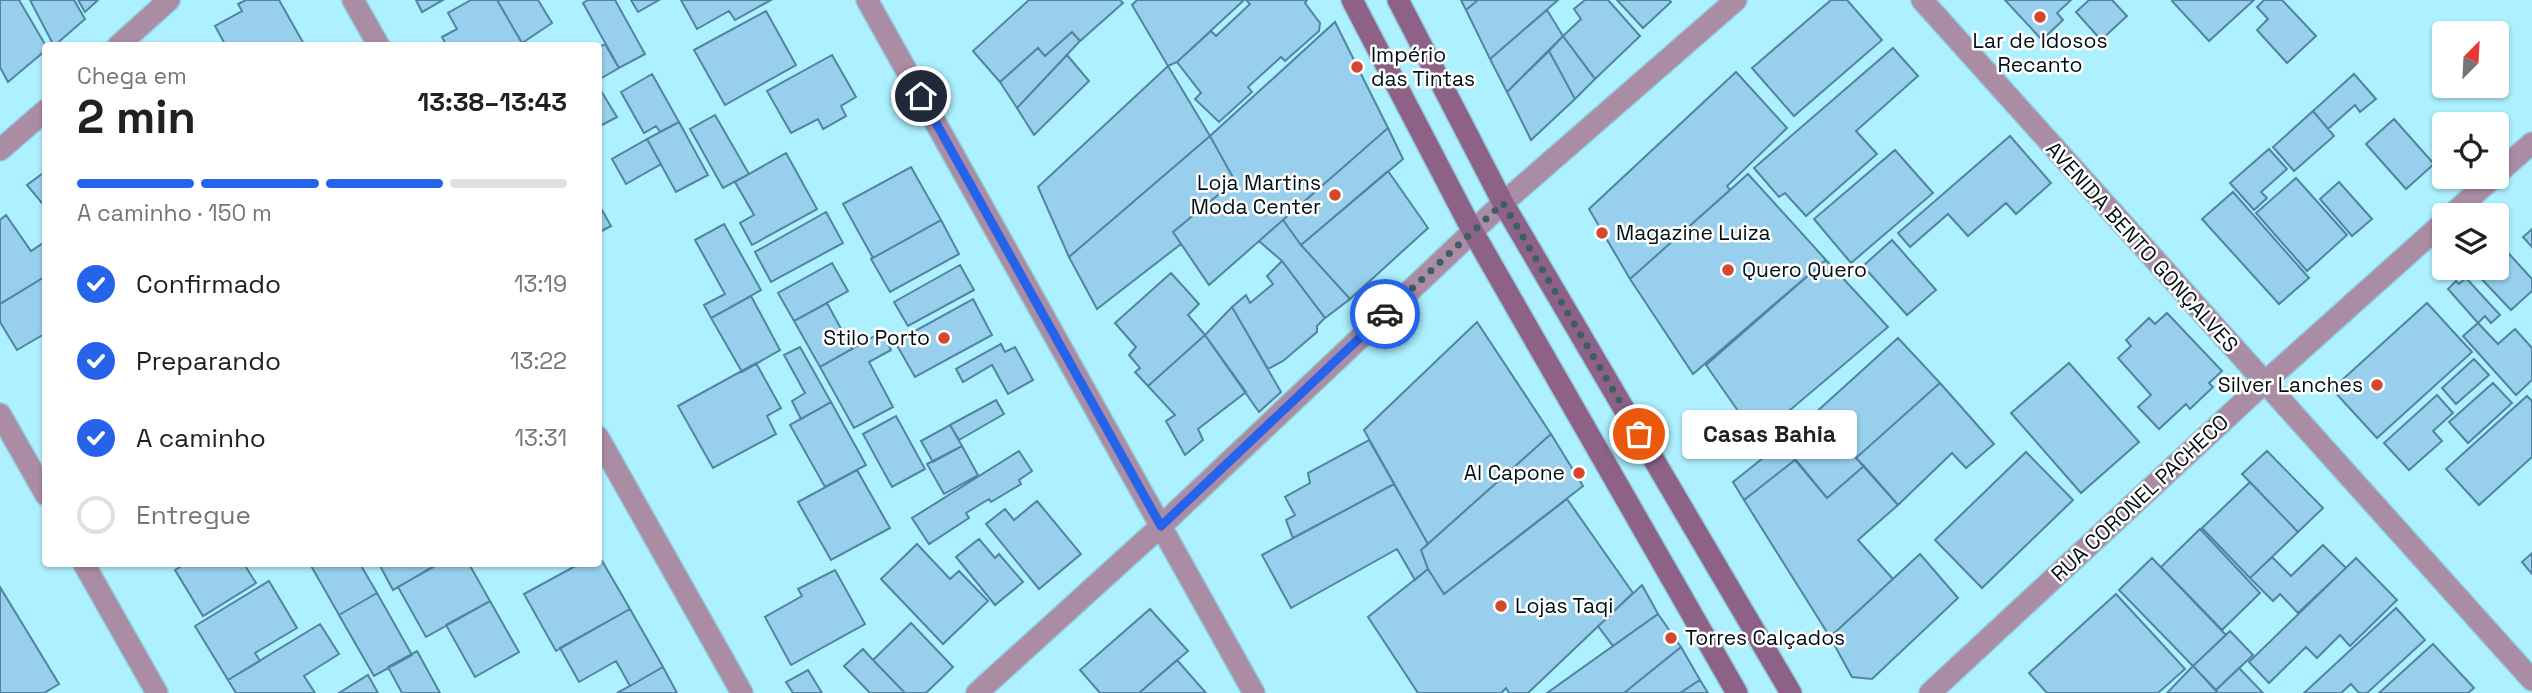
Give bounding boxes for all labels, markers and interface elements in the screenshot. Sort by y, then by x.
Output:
marker: Lar de Idosos Recanto [2032,9,2048,25]
north arrow [2432,21,2510,98]
map controls [2432,21,2509,280]
place label: Lar de Idosos Recanto [1973,27,2107,78]
place label: Império das Tintas [1371,41,1475,92]
marker: Império das Tintas [1349,59,1365,75]
text: Chega em [77,61,187,91]
pin [891,66,951,126]
icon: home [902,77,940,115]
text: 13:38–13:43 [417,85,567,119]
text: 2 min [77,88,196,146]
button: locate [2432,112,2509,189]
street label: AVENIDA BENTO GONÇALVES [2040,136,2244,358]
place label: Loja Martins Moda Center [1191,169,1321,220]
marker: Loja Martins Moda Center [1327,187,1343,203]
text: A caminho · 150 m [77,198,272,228]
button: layers [2432,203,2509,280]
place label: Magazine Luiza [1616,219,1771,246]
marker: Magazine Luiza [1594,225,1610,241]
place label: Quero Quero [1742,256,1867,283]
marker: Quero Quero [1720,262,1736,278]
icon: check [77,265,115,303]
text: Confirmado [136,267,281,301]
text: 13:19 [514,269,567,299]
courier [1350,279,1420,349]
icon: car [1366,295,1404,333]
place label: Stilo Porto [823,324,930,351]
marker: Stilo Porto [936,330,952,346]
icon: check [77,342,115,380]
text: Preparando [136,344,281,378]
text: 13:22 [510,346,567,376]
place label: Silver Lanches [2218,371,2363,398]
marker: Silver Lanches [2369,377,2385,393]
pin [1609,404,1669,464]
street label: RUA CORONEL PACHECO [2045,408,2234,587]
callout: Casas Bahia [1681,410,1856,458]
icon: bag [1620,415,1658,453]
icon: check [77,419,115,457]
text: Casas Bahia [1703,419,1836,449]
text: A caminho [136,421,266,455]
text: 13:31 [515,423,567,453]
place label: Al Capone [1464,459,1565,486]
marker: Al Capone [1571,465,1587,481]
text: Entregue [136,498,251,532]
place label: Lojas Taqi [1515,592,1613,619]
marker: Lojas Taqi [1493,598,1509,614]
place label: Torres Calçados [1685,624,1845,651]
marker: Torres Calçados [1663,630,1679,646]

